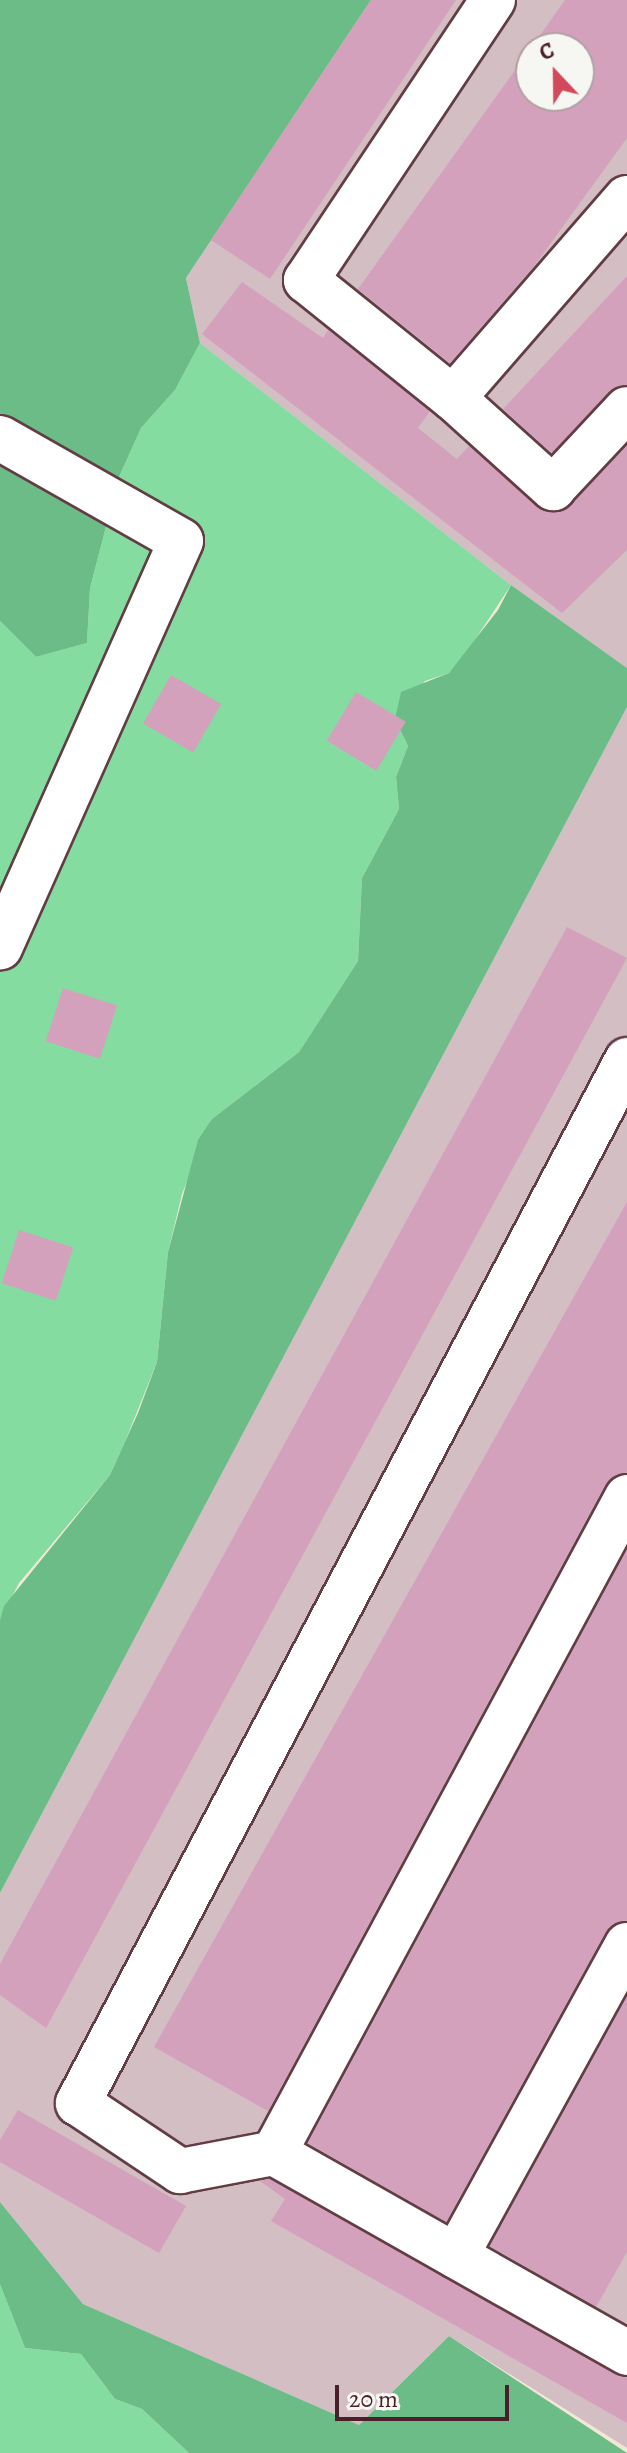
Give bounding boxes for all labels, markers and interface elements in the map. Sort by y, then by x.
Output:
north arrow [515,32,595,112]
text: С [535,35,559,68]
scale bar [339,2369,513,2419]
text: 20 m [349,2383,398,2415]

